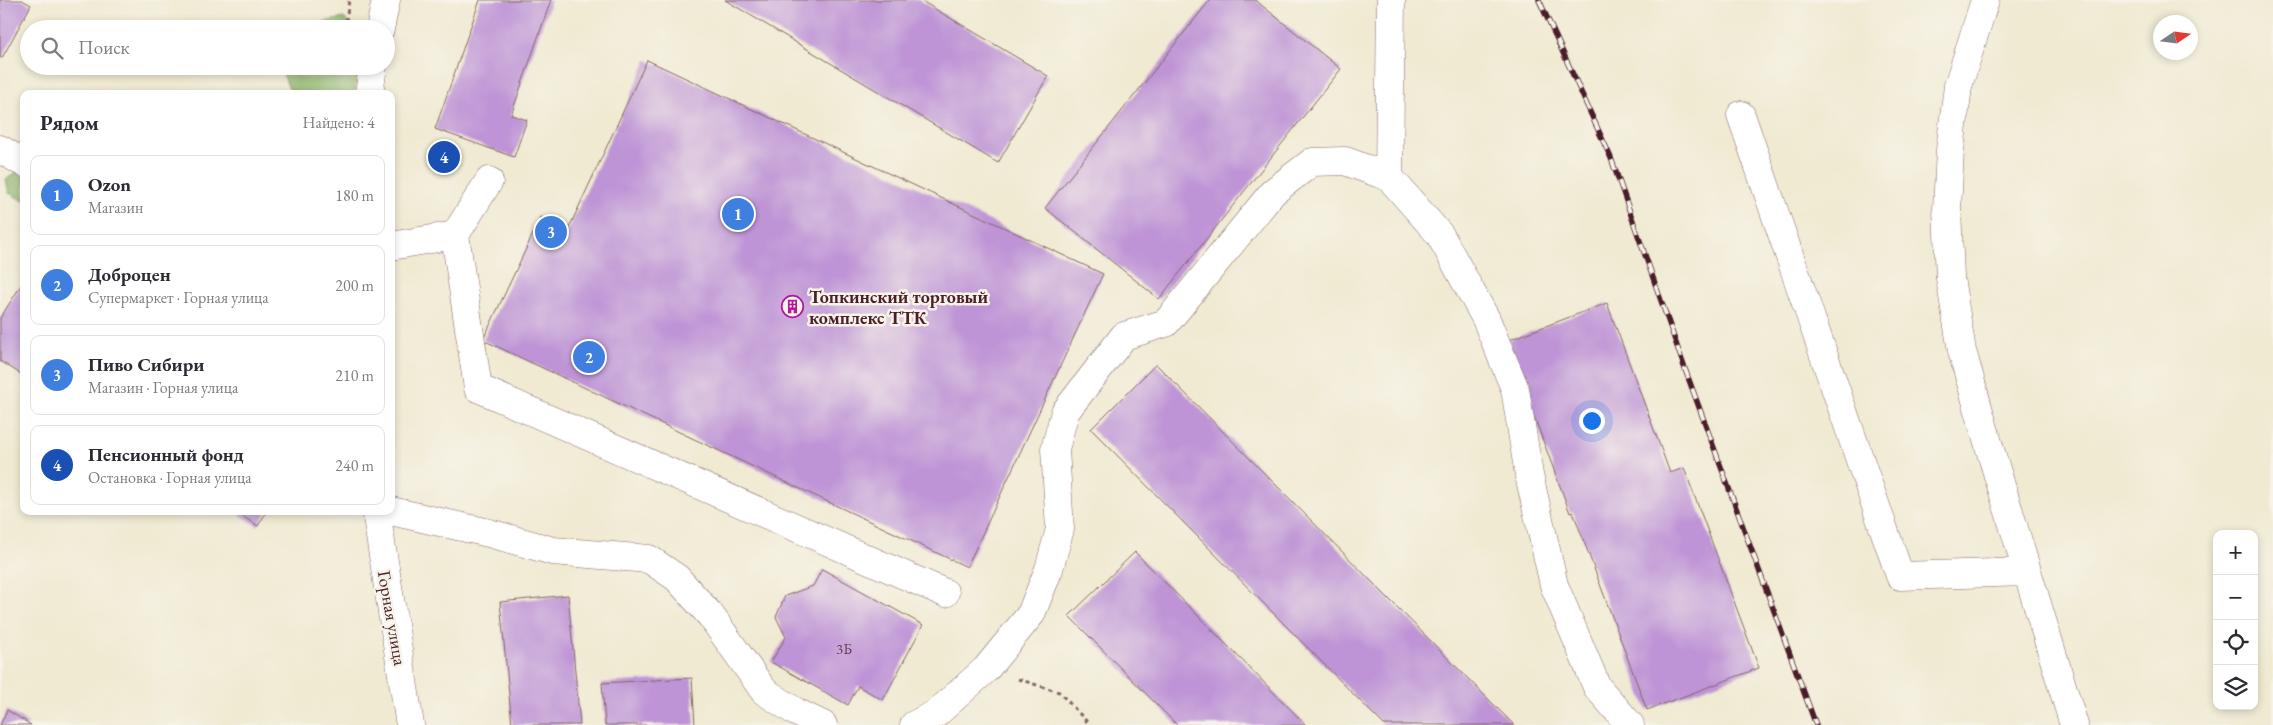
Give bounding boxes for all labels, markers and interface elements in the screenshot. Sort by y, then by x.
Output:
north arrow [2153,15,2198,60]
search box [20,20,395,75]
icon: search [38,34,66,62]
text: Поиск [78,35,130,60]
text: Рядом [40,109,99,136]
text: Найдено: 4 [303,112,375,133]
pin: 4 [428,138,460,176]
text: Ozon [88,172,131,197]
text: 1 [53,185,61,206]
text: 180 m [335,185,374,206]
pin: 1 [722,195,754,233]
text: Магазин [88,197,143,218]
pin: 3 [535,213,567,251]
text: Доброцен [88,262,171,287]
text: 2 [53,275,61,296]
text: 200 m [335,275,374,296]
place label: Топкинский торговый комплекс ТТК [809,285,989,329]
text: Супермаркет · Горная улица [88,287,269,308]
building icon: Топкинский торговый комплекс ТТК [781,295,805,319]
pin: 2 [573,338,605,376]
text: Пиво Сибири [88,352,204,377]
text: 3 [53,365,61,386]
text: 210 m [335,365,374,386]
text: Магазин · Горная улица [88,377,238,398]
your location [1579,408,1605,434]
text: Пенсионный фонд [88,442,244,467]
text: 4 [53,455,61,476]
text: 240 m [335,455,374,476]
text: Остановка · Горная улица [88,467,252,488]
map controls [2213,530,2258,710]
button: + [2213,530,2258,575]
street label: Горная улица [373,569,412,668]
button: − [2213,575,2258,620]
button: locate [2213,620,2258,665]
house number: 3Б [836,639,852,658]
button: layers [2213,665,2258,710]

